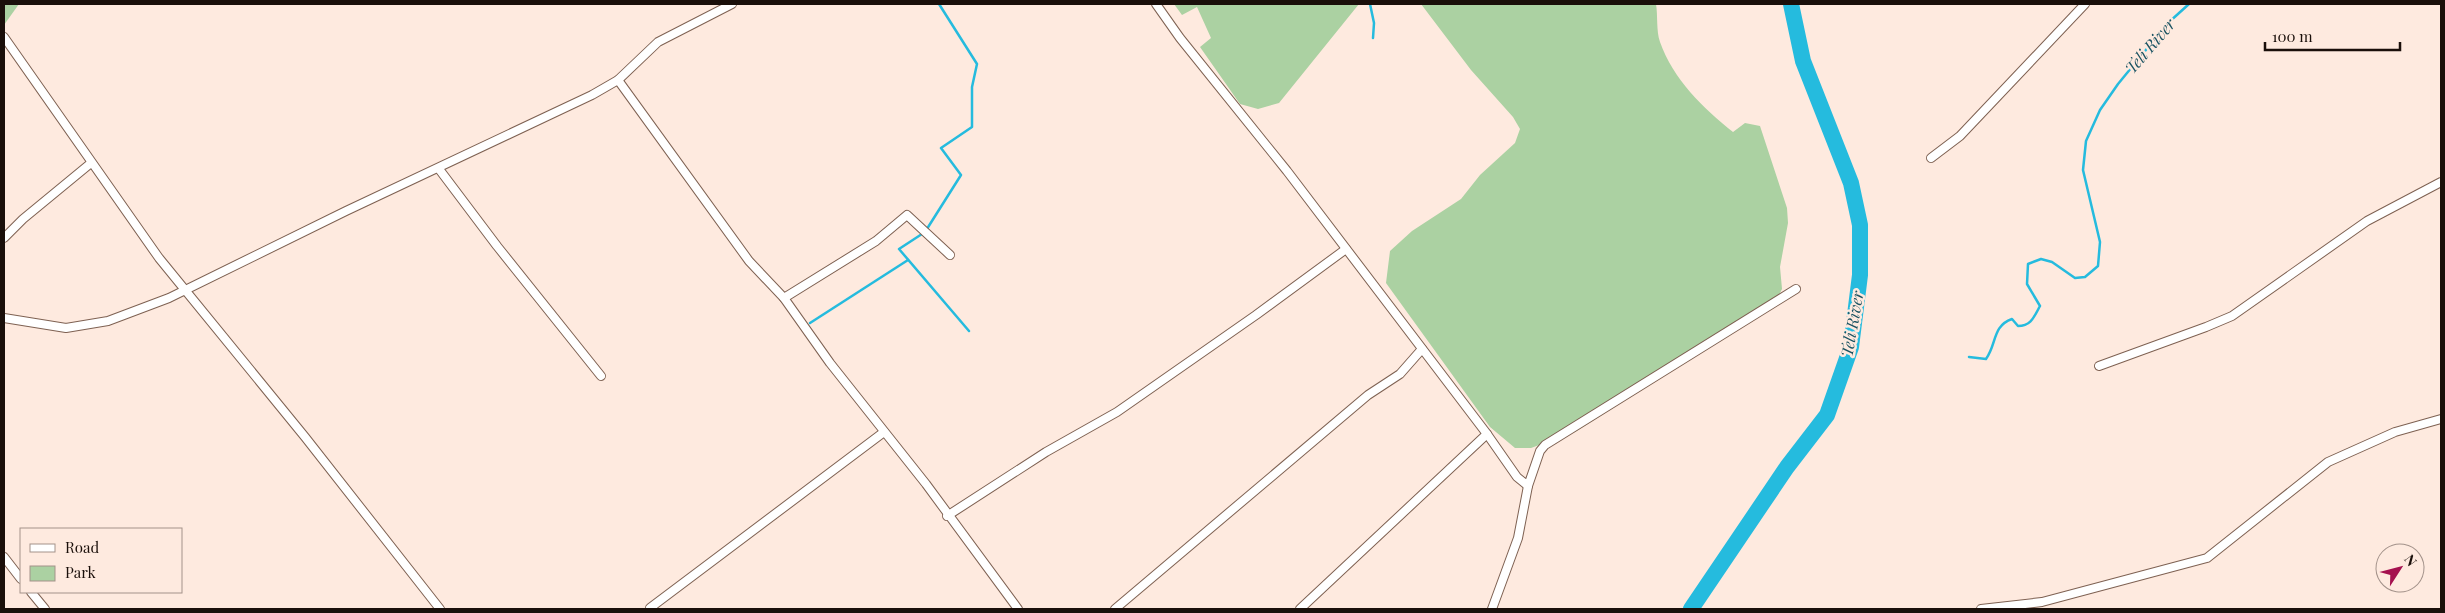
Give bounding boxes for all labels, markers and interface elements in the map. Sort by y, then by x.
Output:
water label: Teli River [2120,13,2180,78]
scale bar [2265,20,2400,52]
text: 100 m [2272,26,2313,46]
water label: Teli River [1835,288,1868,358]
legend [20,528,182,593]
text: Road [65,537,99,557]
north arrow [2375,543,2425,593]
text: N [2400,550,2422,570]
text: Park [65,562,97,582]

